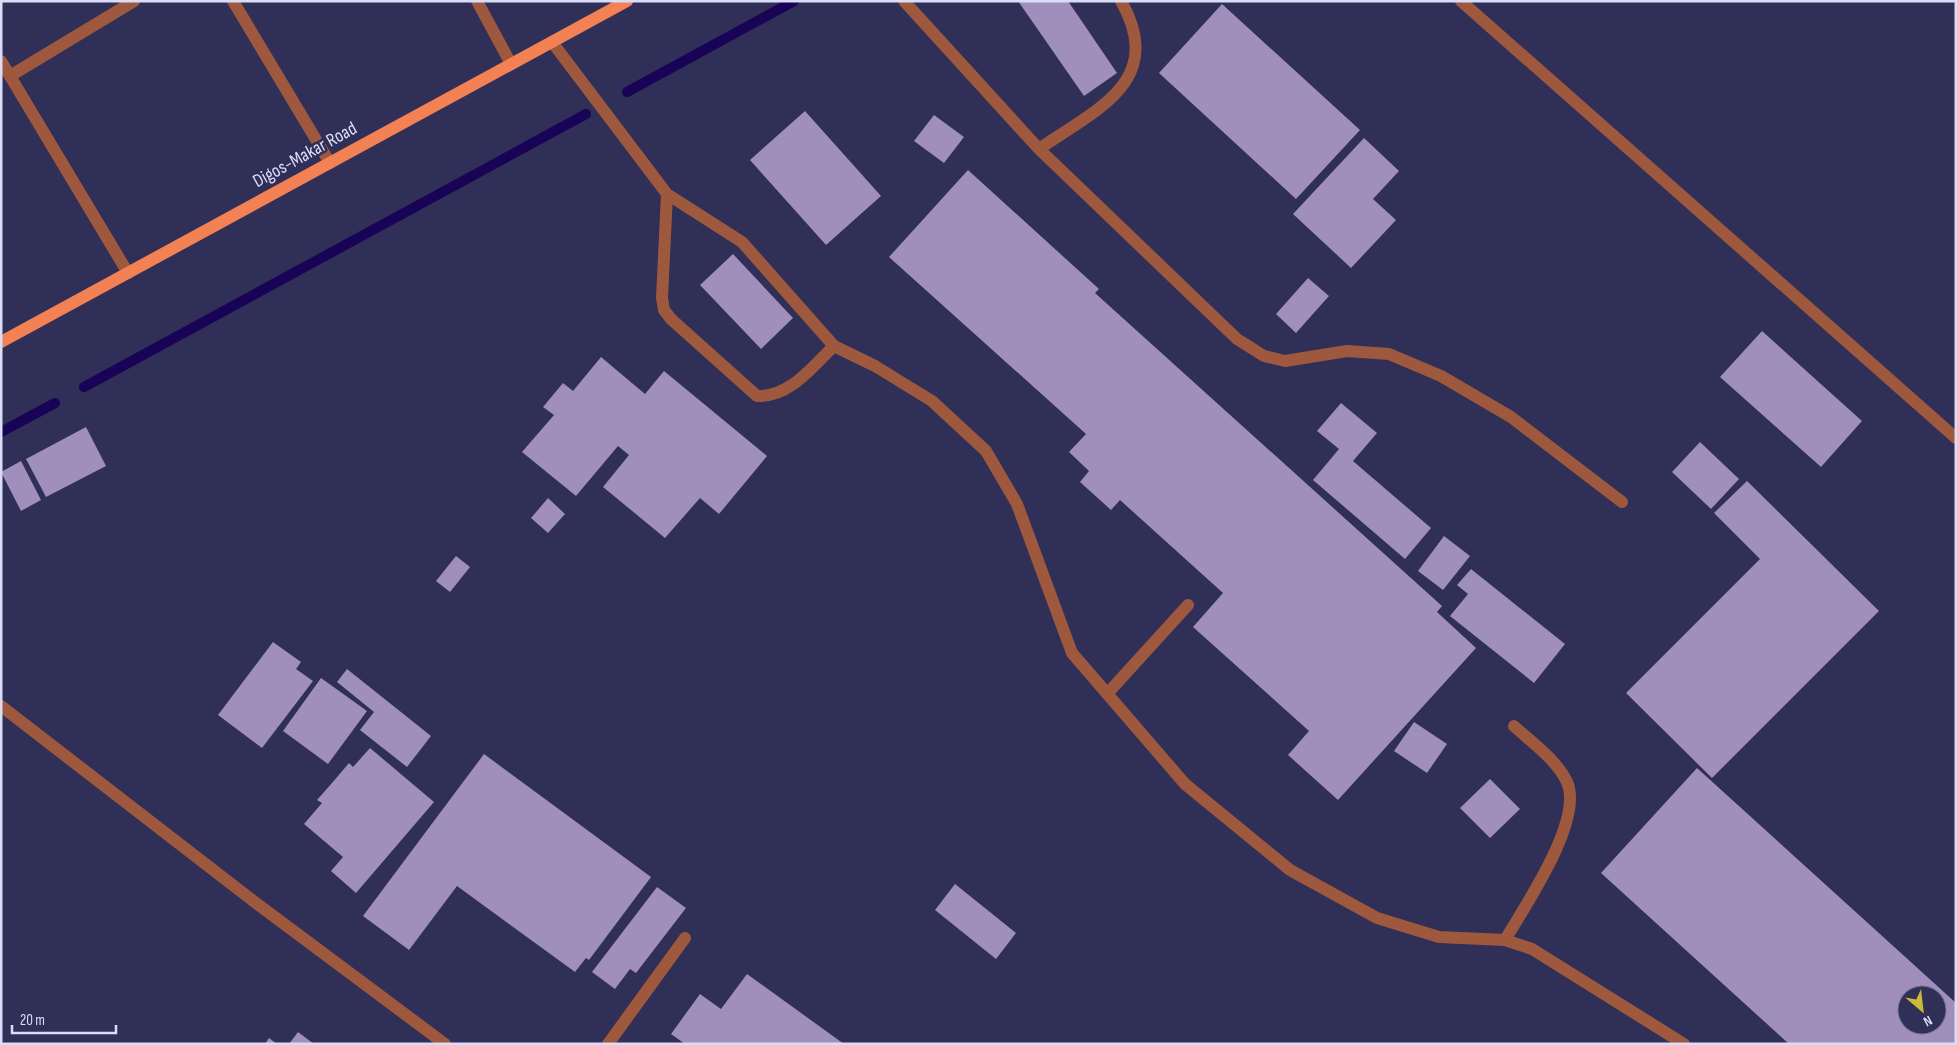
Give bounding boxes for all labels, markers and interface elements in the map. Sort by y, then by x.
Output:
street label: Digos-Makar Road [249,117,361,193]
north arrow [1897,985,1947,1035]
scale bar [12,1002,116,1034]
text: 20 m [20,1011,45,1030]
text: N [1921,1012,1935,1030]

